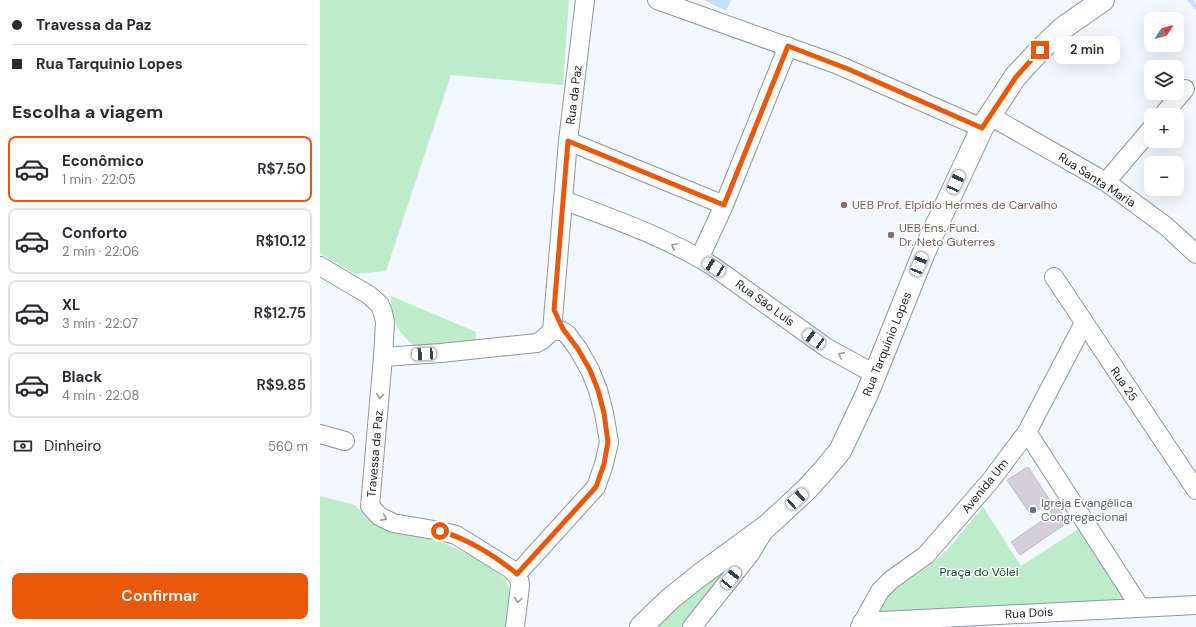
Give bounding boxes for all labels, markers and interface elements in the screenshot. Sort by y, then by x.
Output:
north arrow [1144,12,1184,52]
map controls [1144,12,1184,196]
text: Travessa da Paz [36,15,151,35]
callout: 2 min [1054,36,1120,64]
route end [1031,41,1049,59]
text: 2 min [1070,41,1104,58]
text: Rua Tarquinio Lopes [36,54,183,74]
button: layers [1144,60,1184,100]
street label: Rua da Paz [562,64,586,126]
text: Escolha a viagem [12,100,163,124]
button: + [1144,108,1184,148]
street label: Rua Santa Maria [1055,149,1139,211]
icon: car [14,151,50,187]
text: Econômico [62,151,144,171]
button: − [1144,156,1184,196]
text: R$7.50 [257,159,306,179]
car [945,169,967,195]
text: 1 min · 22:05 [62,171,136,188]
place label: UEB Prof. Elpídio Hermes de Carvalho [852,197,1058,213]
marker: UEB Prof. Elpídio Hermes de Carvalho [839,200,849,210]
place label: UEB Ens. Fund. Dr. Neto Guterres [899,220,995,250]
icon: car [14,223,50,259]
text: Conforto [62,223,127,243]
marker: UEB Ens. Fund. Dr. Neto Guterres [886,230,896,240]
text: R$10.12 [256,231,306,251]
one-way arrow [671,242,678,250]
text: 2 min · 22:06 [62,243,139,260]
car [909,251,929,277]
car [701,256,727,278]
street label: Rua São Luís [732,276,798,330]
street label: Rua Tarquinio Lopes [859,289,915,399]
icon: car [14,295,50,331]
text: XL [62,295,80,315]
text: R$12.75 [254,303,306,323]
text: 3 min · 22:07 [62,315,138,332]
car [801,327,827,351]
car [412,347,436,361]
one-way arrow [837,353,845,360]
street label: Rua 25 [1107,364,1141,404]
icon: car [14,367,50,403]
text: Black [62,367,102,387]
text: R$9.85 [257,375,306,395]
text: 4 min · 22:08 [62,387,139,404]
one-way arrow [375,393,384,399]
street label: Travessa da Paz [363,410,387,498]
icon: cash [12,435,34,457]
text: Dinheiro [44,436,101,456]
text: 560 m [268,438,308,455]
street label: Avenida Um [958,455,1012,517]
car [784,486,810,512]
place label: Igreja Evangélica Congregacional [1041,495,1133,525]
marker: Igreja Evangélica Congregacional [1028,505,1038,515]
one-way arrow [380,514,387,521]
route start [431,522,449,540]
park label: Praça do Vôlei [939,564,1019,580]
car [719,565,743,591]
button: Confirmar [12,573,308,619]
one-way arrow [514,597,523,603]
street label: Rua Dois [1005,604,1053,622]

